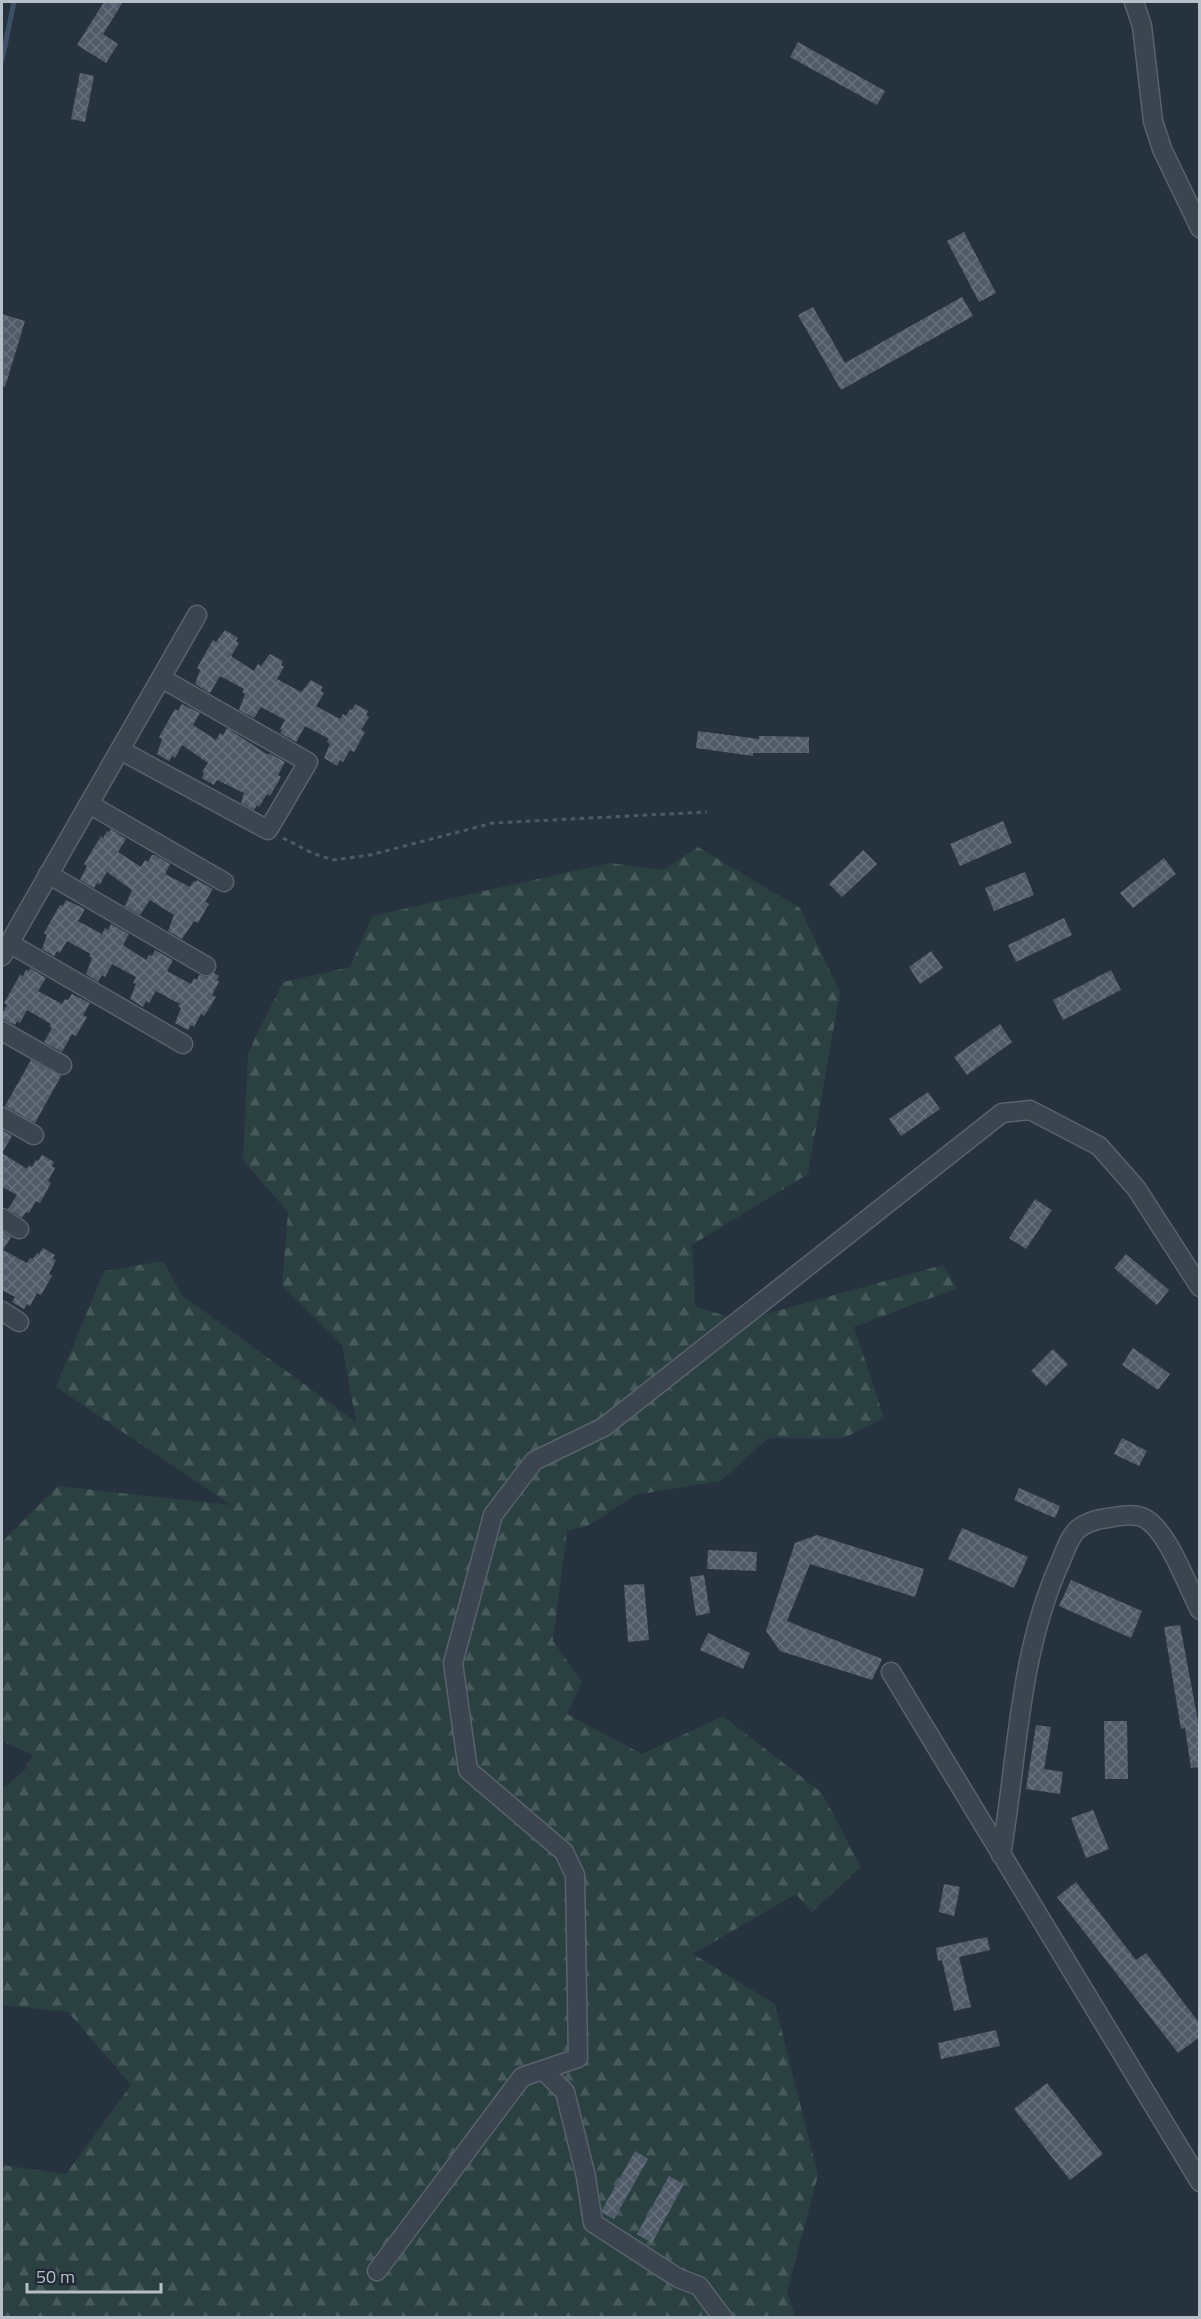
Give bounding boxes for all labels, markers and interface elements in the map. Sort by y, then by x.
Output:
scale bar [27,2256,160,2294]
text: 50 m [36,2263,75,2290]

